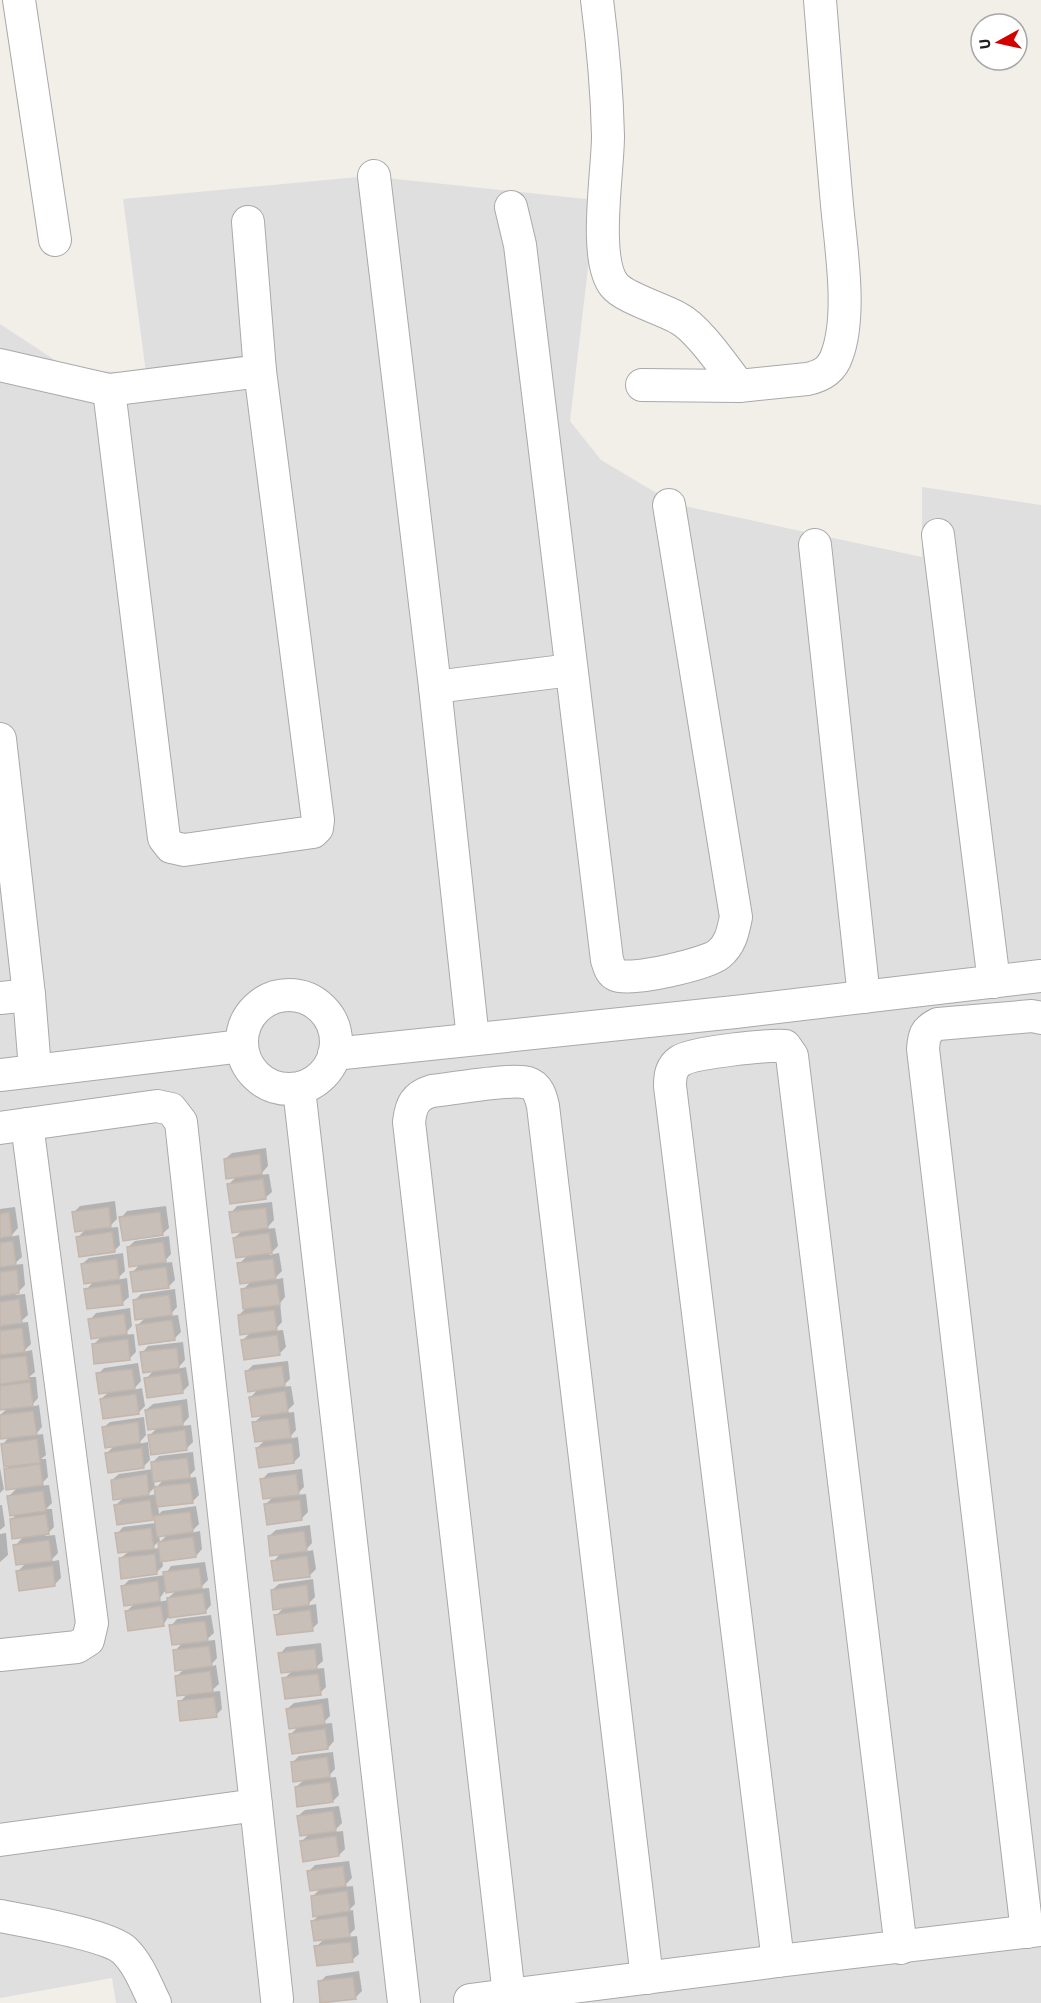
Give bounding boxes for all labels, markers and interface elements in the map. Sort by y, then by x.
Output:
north arrow [969,12,1029,72]
text: U [974,37,997,51]

